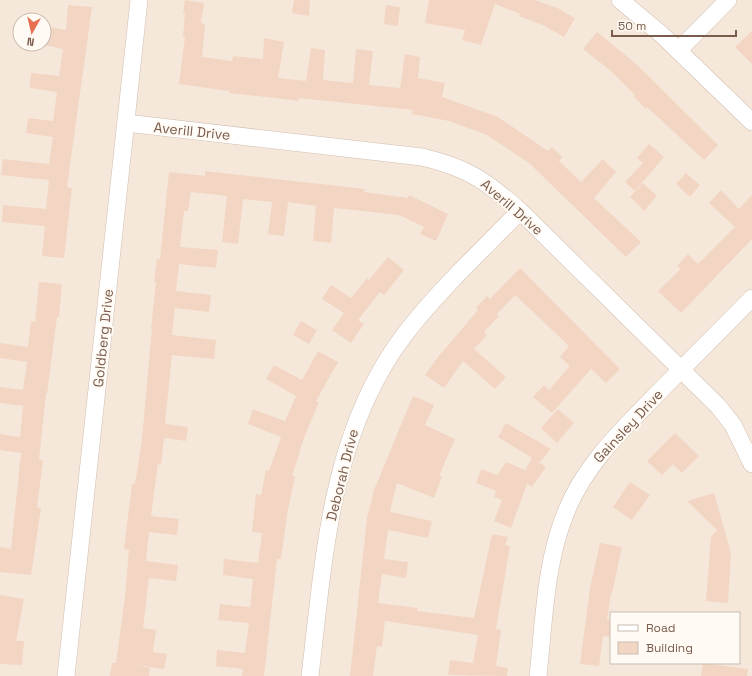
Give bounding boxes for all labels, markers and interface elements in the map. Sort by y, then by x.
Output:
north arrow [12,12,52,52]
scale bar [612,12,736,38]
text: 50 m [618,18,646,34]
text: N [26,34,35,49]
street label: Averill Drive [153,118,231,144]
street label: Averill Drive [477,175,547,239]
street label: Goldberg Drive [89,288,117,388]
street label: Gainsley Drive [589,385,667,467]
street label: Deborah Drive [322,427,362,523]
legend [610,612,740,664]
text: Road [646,620,675,636]
text: Building [646,640,693,656]

